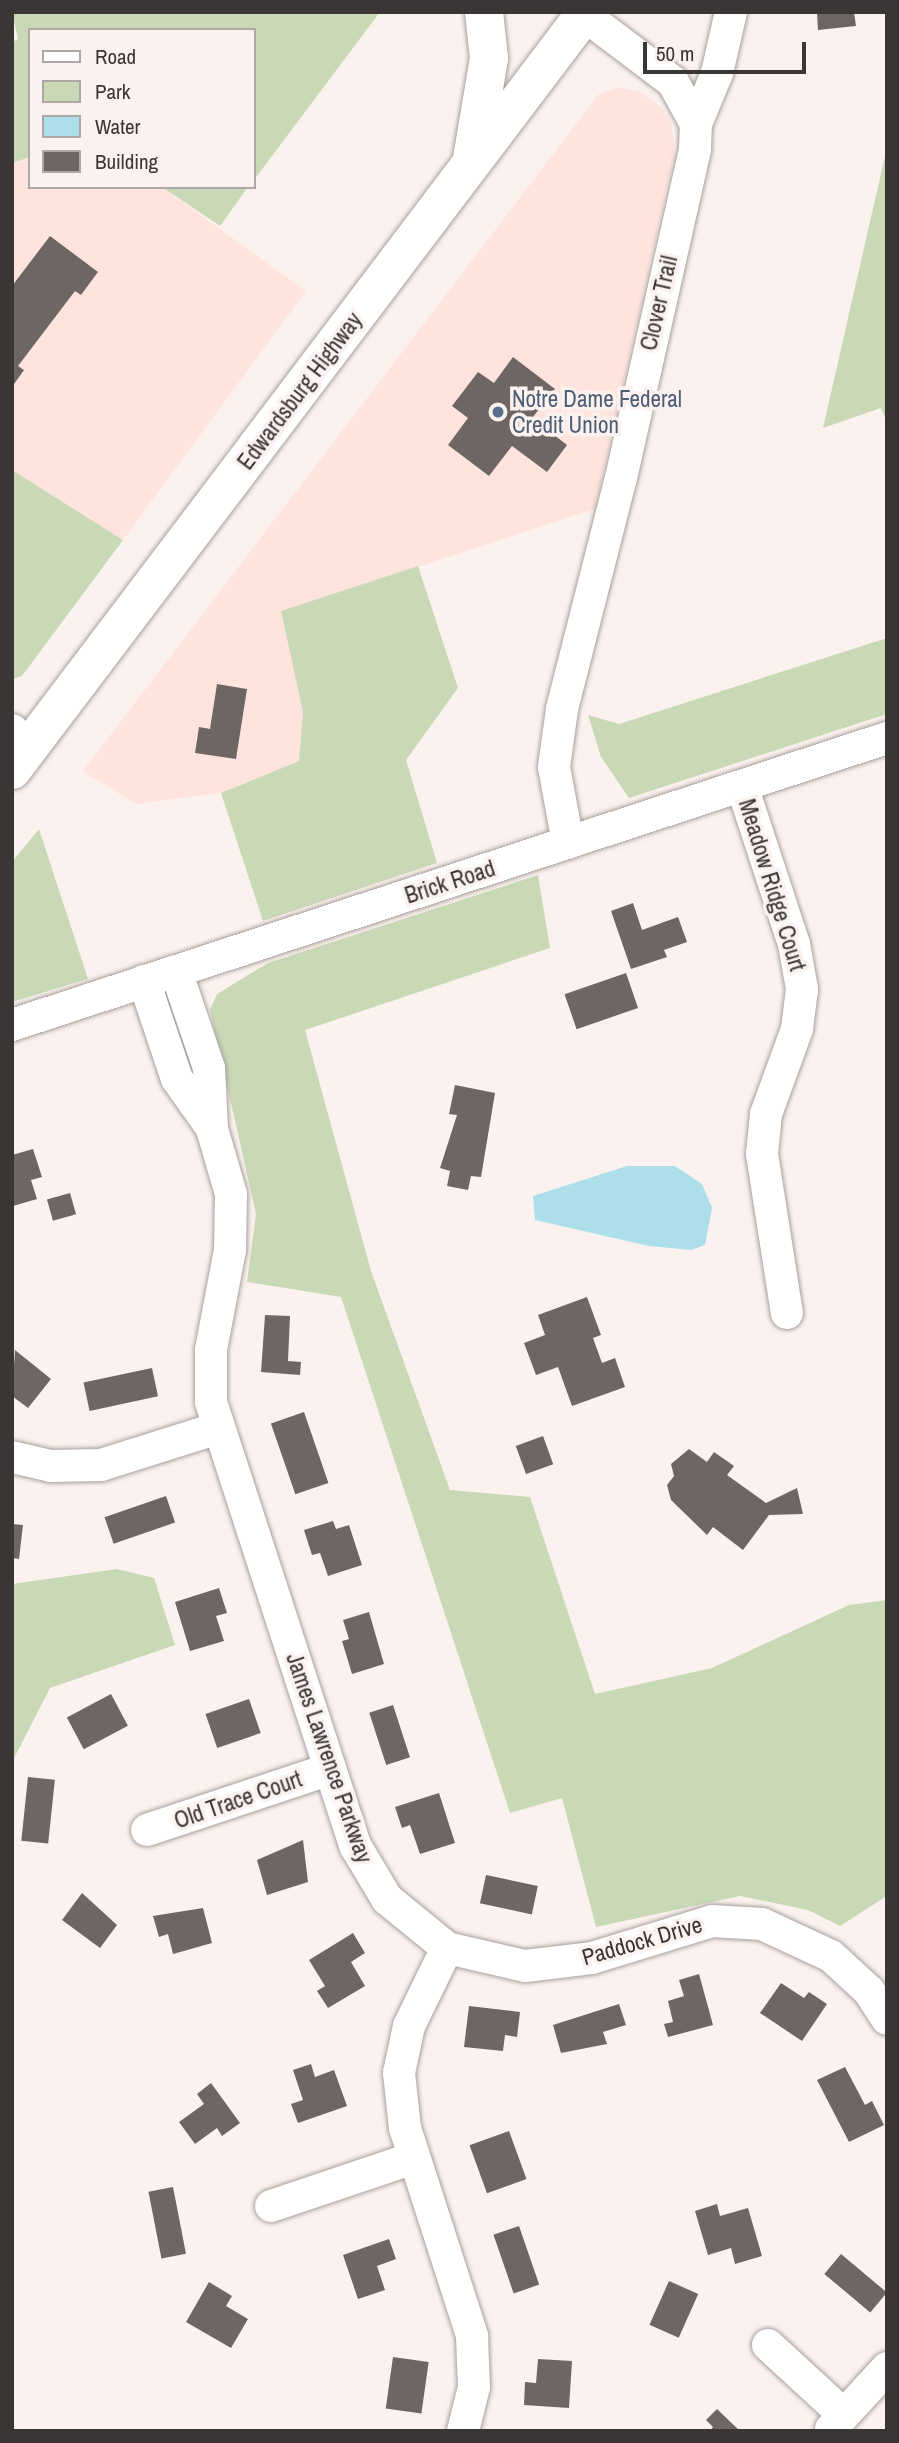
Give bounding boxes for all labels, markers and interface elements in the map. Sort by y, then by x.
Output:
legend [28,28,256,189]
scale bar [647,28,810,72]
text: 50 m [656,39,694,68]
text: Road [95,42,136,71]
text: Park [95,77,130,106]
text: Water [95,112,140,141]
text: Building [95,147,158,176]
street label: Clover Trail [635,253,683,353]
street label: Edwardsburg Highway [232,307,368,475]
place label: Notre Dame Federal Credit Union [512,385,682,439]
marker: Notre Dame Federal Credit Union [490,404,506,420]
street label: Meadow Ridge Court [733,796,811,974]
street label: Brick Road [401,854,499,910]
street label: James Lawrence Parkway [280,1649,378,1867]
street label: Old Trace Court [170,1765,306,1835]
street label: Paddock Drive [579,1911,705,1971]

